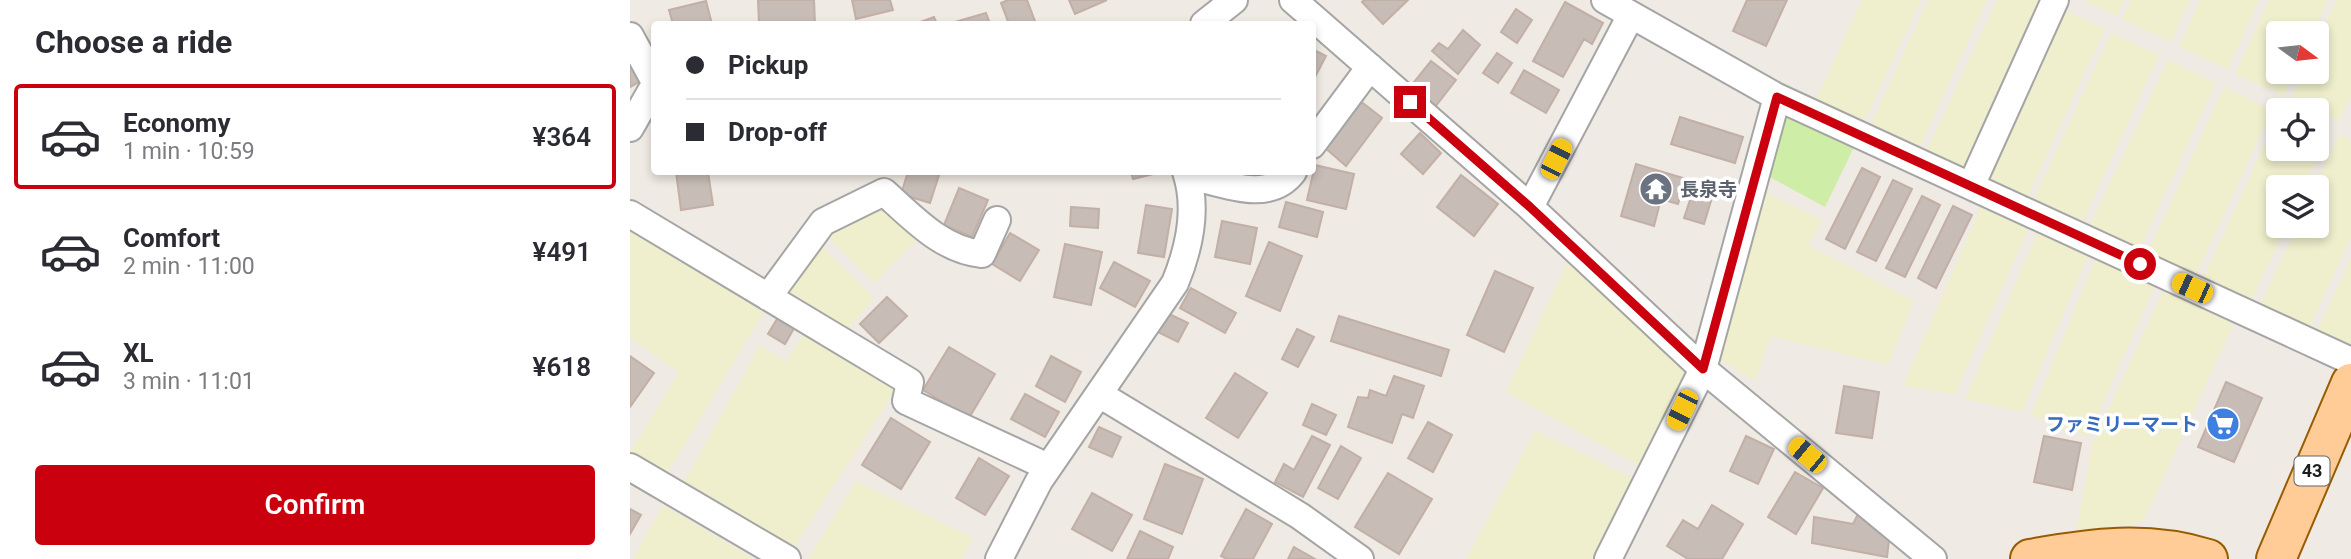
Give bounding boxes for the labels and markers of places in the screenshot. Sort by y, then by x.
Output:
temple icon: 長泉寺 [1637,170,1675,208]
place label: 長泉寺 [1680,178,1737,201]
supermarket icon: ファミリーマート [2204,405,2242,443]
place label: ファミリーマート [2046,413,2198,436]

